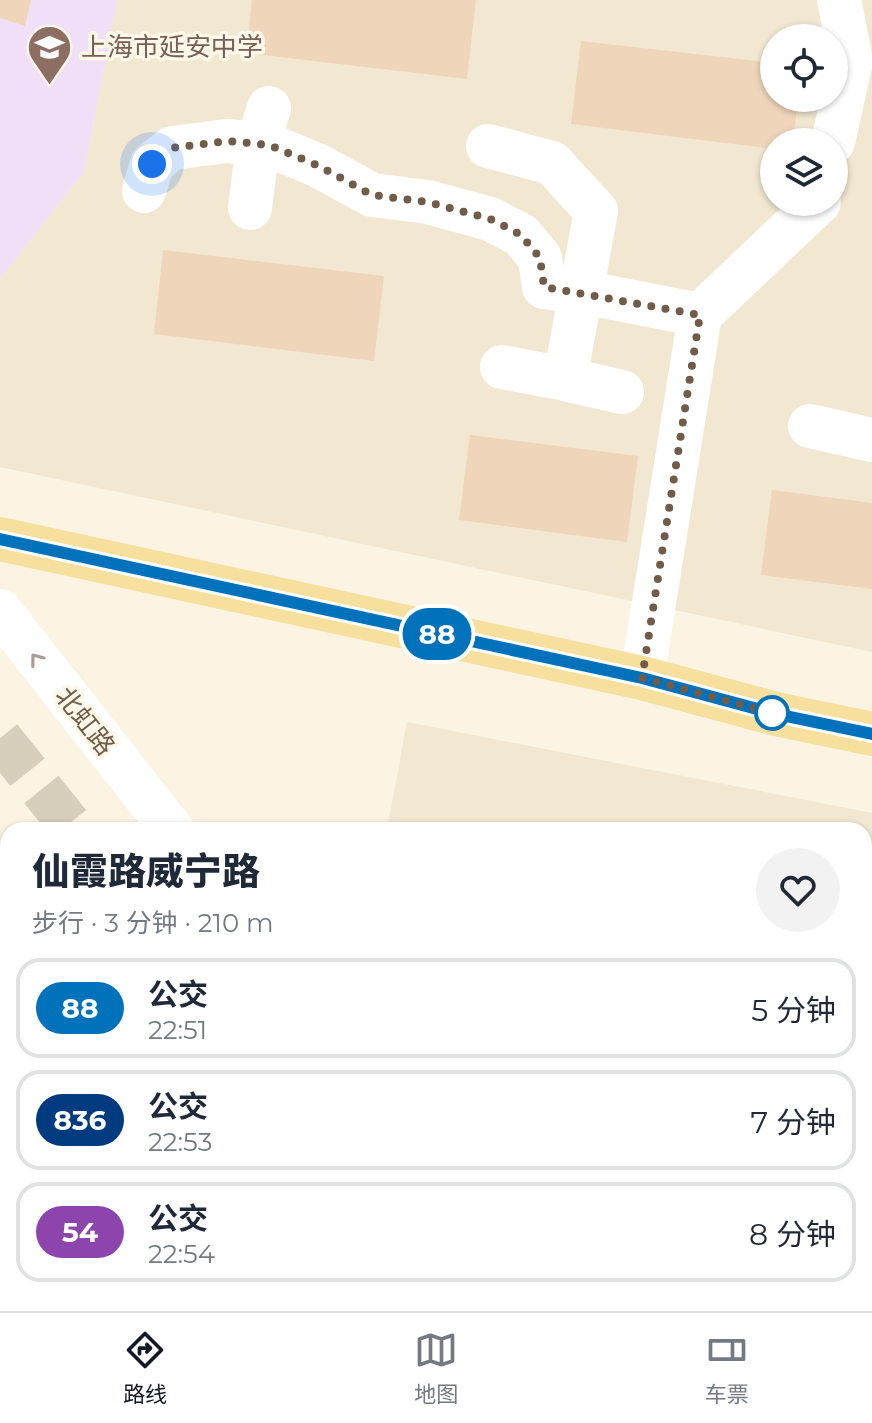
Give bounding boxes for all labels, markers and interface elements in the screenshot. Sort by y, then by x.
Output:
school or university icon: 上海市延安中学 [26,23,74,86]
map controls [760,24,848,216]
button: locate [760,24,848,112]
place label: 上海市延安中学 [81,31,263,63]
button: layers [760,128,848,216]
your location [132,144,172,184]
line badge: 88 [401,608,473,660]
text: 88 [419,617,455,651]
one-way arrow [32,653,46,668]
street label: 北虹路 [48,680,122,762]
unlabelled marker [755,696,789,730]
text: 仙霞路威宁路 [32,848,260,895]
button: heart [756,848,840,932]
text: 步行 · 3 分钟 · 210 m [32,907,274,939]
text: 公交 [148,976,208,1013]
text: 88 [62,991,98,1025]
text: 5 分钟 [751,992,836,1029]
text: 22:51 [148,1014,207,1046]
text: 公交 [148,1088,208,1125]
text: 836 [54,1103,106,1137]
text: 7 分钟 [750,1104,836,1141]
text: 22:53 [148,1126,212,1158]
text: 公交 [148,1200,208,1237]
text: 54 [62,1215,98,1249]
text: 8 分钟 [749,1216,836,1253]
text: 22:54 [148,1238,215,1270]
tab: 路线 [123,1328,167,1408]
tab: 地图 [414,1328,458,1408]
tab: 车票 [705,1328,749,1408]

